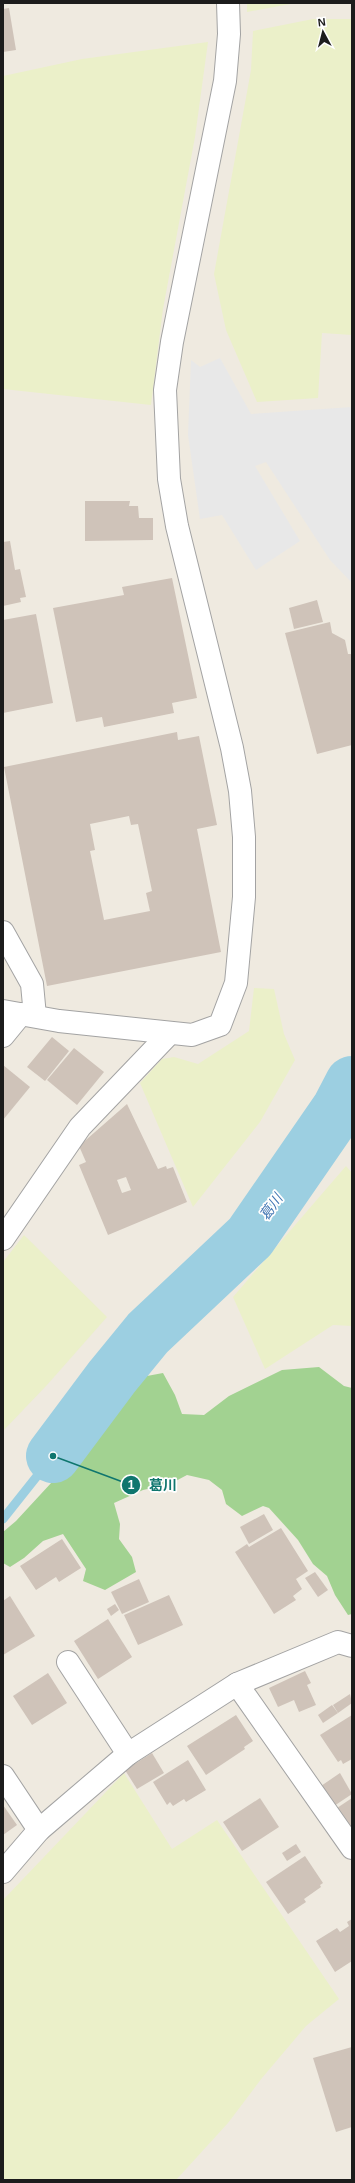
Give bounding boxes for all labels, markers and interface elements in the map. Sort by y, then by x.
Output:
north arrow [303,12,343,52]
text: N [317,16,327,29]
water label: 葛川 [256,1189,287,1223]
callout: 葛川 [121,1472,185,1498]
text: 葛川 [149,1477,177,1493]
text: 1 [128,1478,135,1492]

